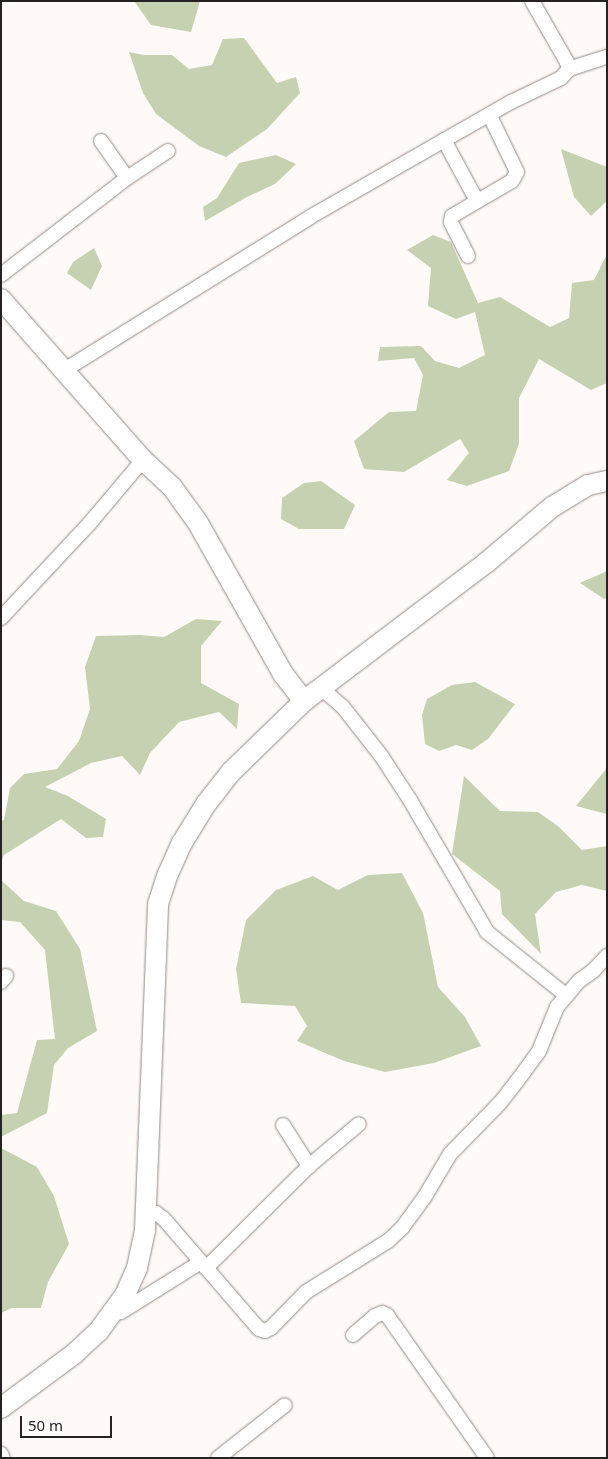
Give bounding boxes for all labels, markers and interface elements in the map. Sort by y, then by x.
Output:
scale bar [22,1406,115,1438]
text: 50 m [28,1415,63,1435]

